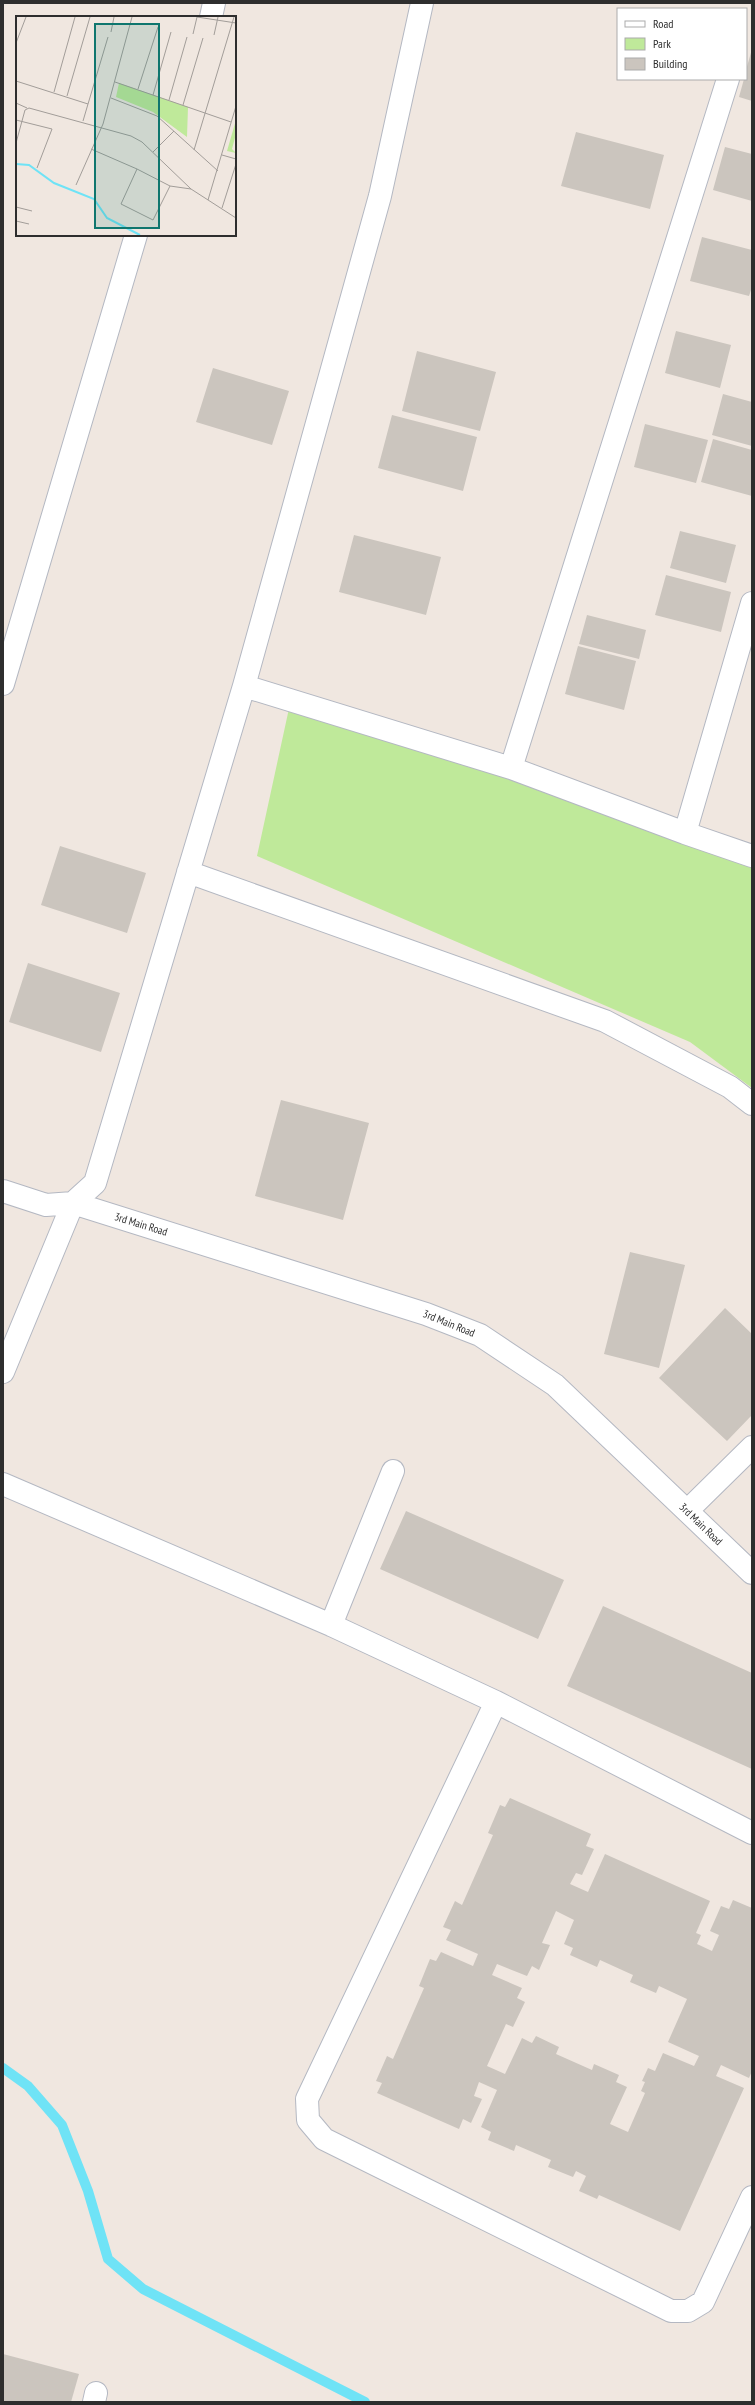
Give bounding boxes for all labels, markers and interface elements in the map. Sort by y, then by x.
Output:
legend [617,8,747,80]
inset map [16,16,236,236]
text: Road [653,16,673,31]
text: Park [653,36,671,51]
text: Building [653,56,688,71]
street label: 3rd Main Road [113,1209,169,1239]
street label: 3rd Main Road [421,1306,477,1340]
street label: 3rd Main Road [676,1500,726,1548]

